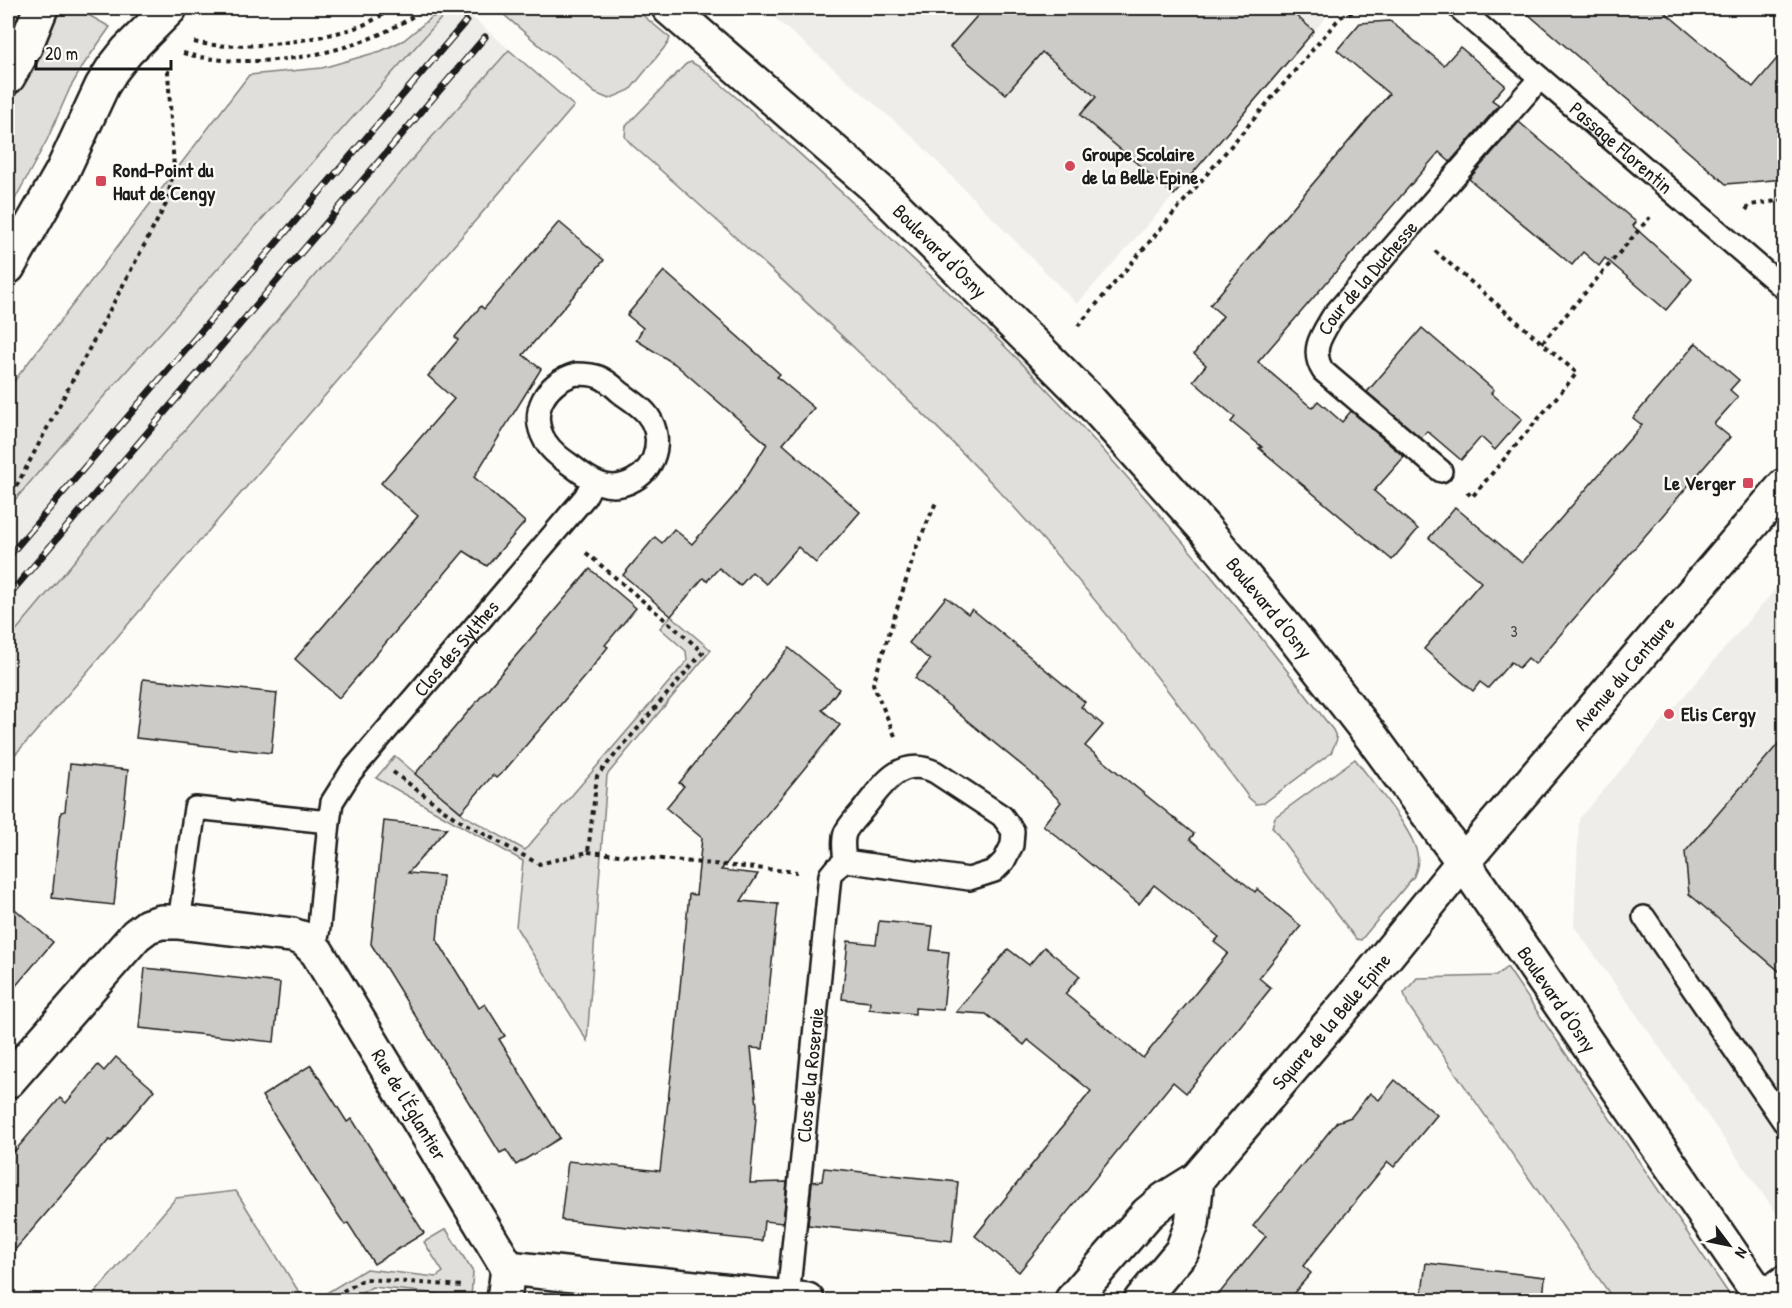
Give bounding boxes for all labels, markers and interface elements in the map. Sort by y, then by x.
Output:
scale bar [36,33,171,71]
text: 20 m [45,41,78,66]
street label: Passage Florentin [1564,95,1679,199]
place label: Groupe Scolaire de la Belle Epine [1082,140,1198,191]
place label: Rond-Point du Haut de Cengy [113,156,216,207]
marker: Groupe Scolaire de la Belle Epine [1063,159,1077,173]
marker: Rond-Point du Haut de Cengy [94,174,108,188]
street label: Boulevard d'Osny [887,198,993,304]
street label: Cour de la Duchesse [1311,214,1423,340]
place label: Le Verger [1665,469,1736,497]
marker: Le Verger [1741,476,1755,490]
street label: Boulevard d'Osny [1220,551,1319,663]
street label: Clos des Sylthes [407,594,505,702]
street label: Avenue du Centaure [1567,610,1680,736]
house number: 3 [1510,620,1518,642]
place label: Elis Cergy [1681,700,1756,728]
marker: Elis Cergy [1662,707,1676,721]
street label: Boulevard d'Osny [1512,941,1603,1057]
street label: Square de la Belle Epine [1265,947,1396,1095]
street label: Clos de la Roseraie [789,1006,830,1144]
street label: Rue de l'Églantier [366,1044,454,1165]
north arrow [1699,1215,1759,1275]
text: N [1730,1244,1753,1263]

